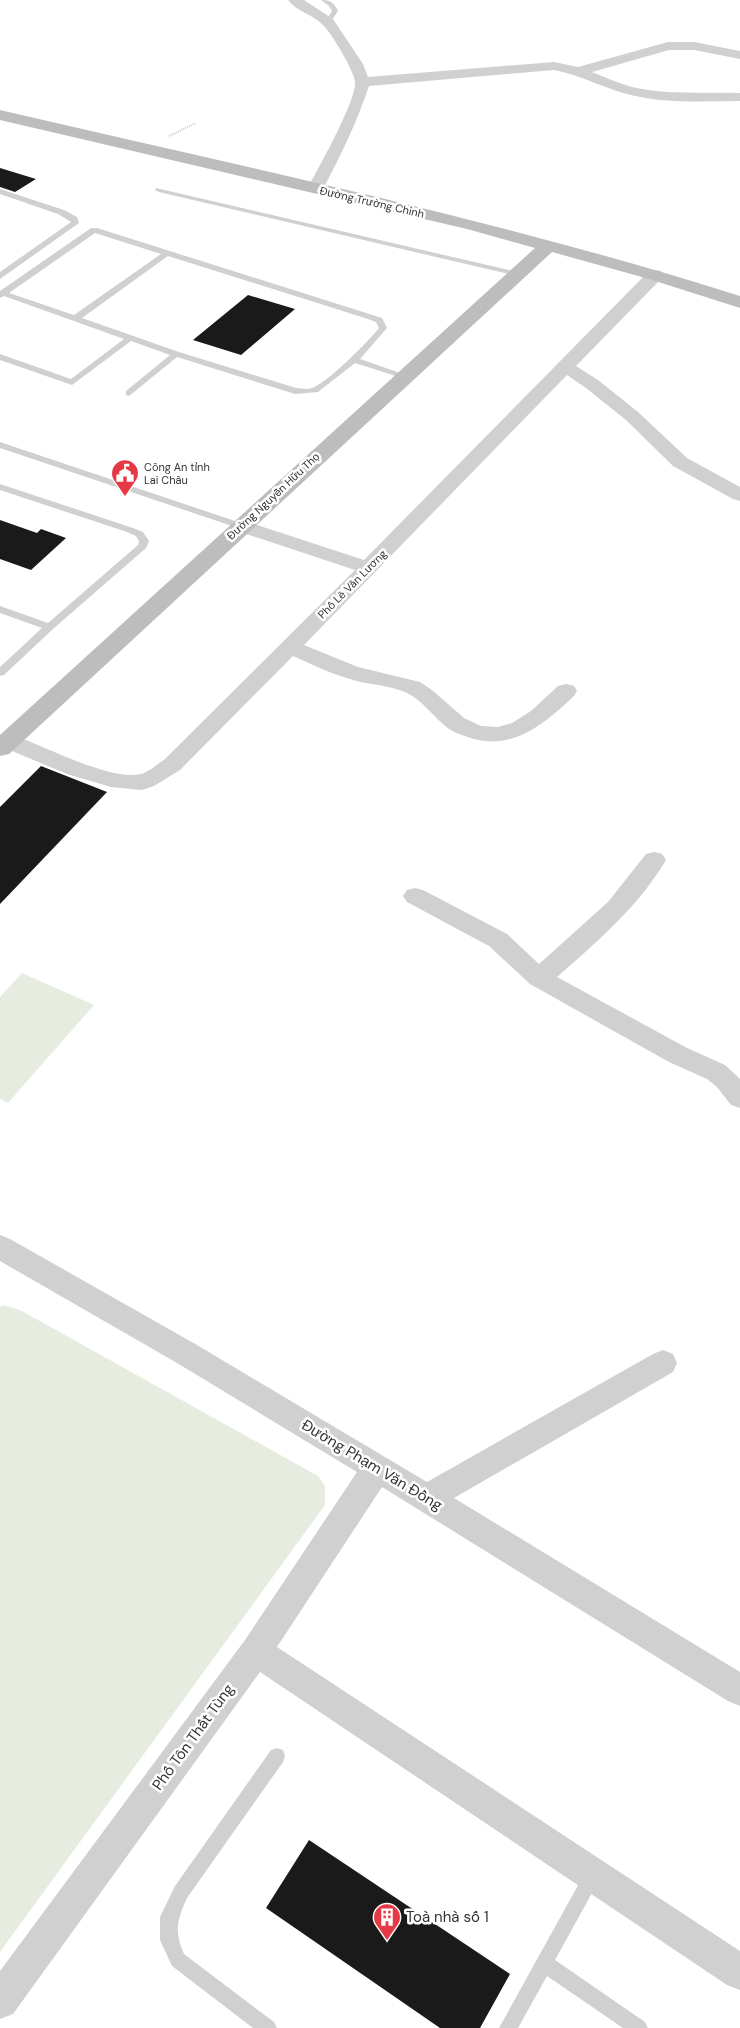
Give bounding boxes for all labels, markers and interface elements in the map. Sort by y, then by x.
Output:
street label: Đường Trường Chinh [318,183,426,221]
street label: Đường Nguyễn Hữu Thọ [224,449,322,543]
public building icon: Công An tỉnh Lai Châu [110,458,140,497]
place label: Công An tỉnh Lai Châu [144,460,210,487]
street label: Phố Lê Văn Lương [315,547,389,621]
street label: Đường Phạm Văn Đồng [298,1415,446,1515]
street label: Phố Tôn Thất Tùng [148,1680,238,1794]
building icon: Toà nhà số 1 [372,1902,402,1941]
place label: Toà nhà số 1 [406,1907,489,1927]

